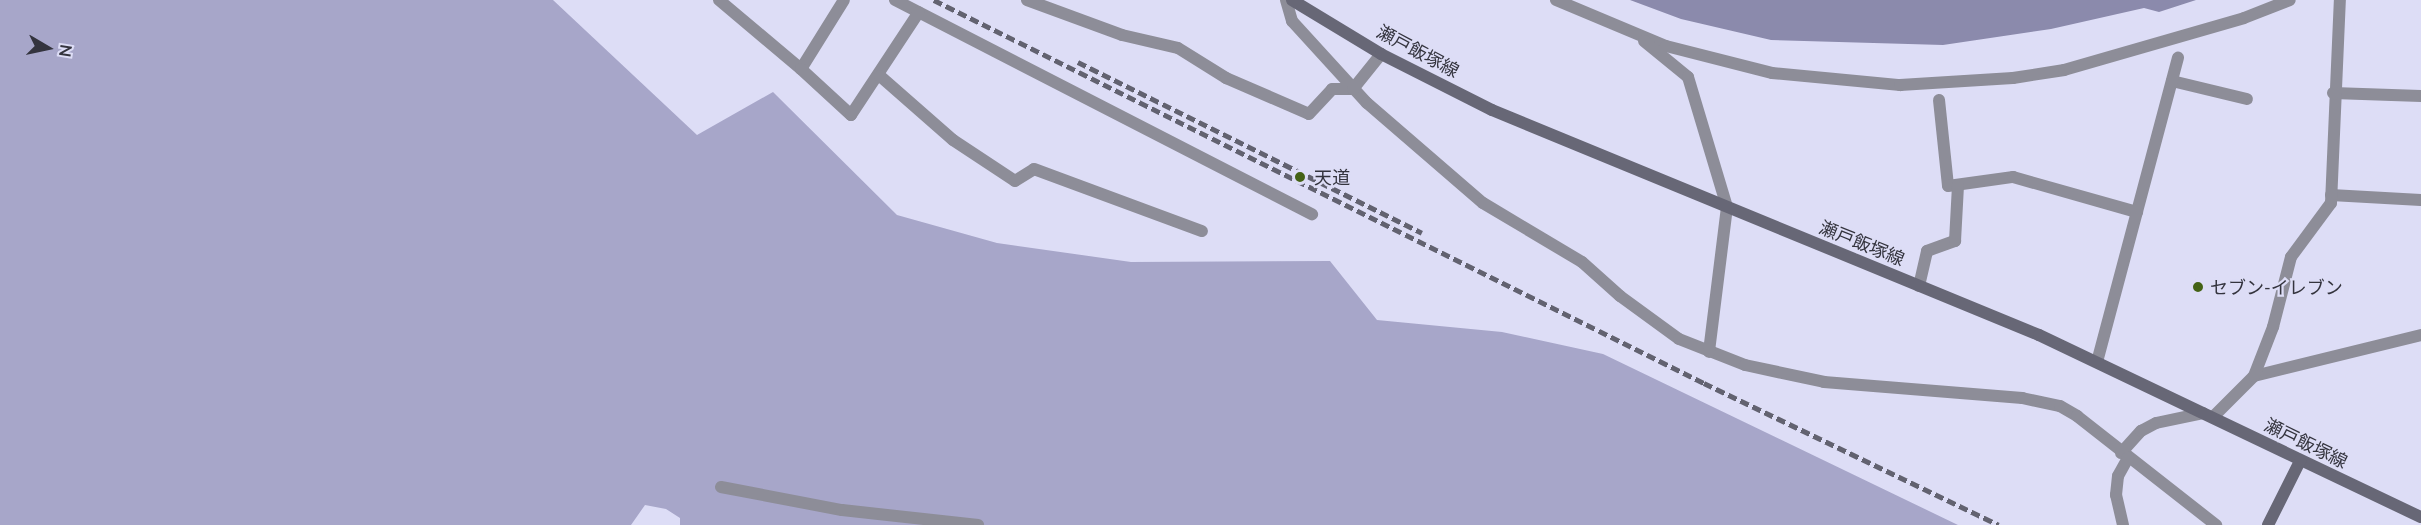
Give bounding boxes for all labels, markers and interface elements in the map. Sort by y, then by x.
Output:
north arrow [18,18,78,78]
street label: 瀬戸飯塚線 [1373,20,1463,82]
text: N [56,43,77,58]
place label: 天道 [1314,166,1350,188]
marker: 天道 [1291,168,1309,186]
street label: 瀬戸飯塚線 [1816,216,1908,270]
place label: セブン-イレブン [2210,276,2343,298]
marker: セブン-イレブン [2191,280,2205,294]
street label: 瀬戸飯塚線 [2261,414,2351,472]

